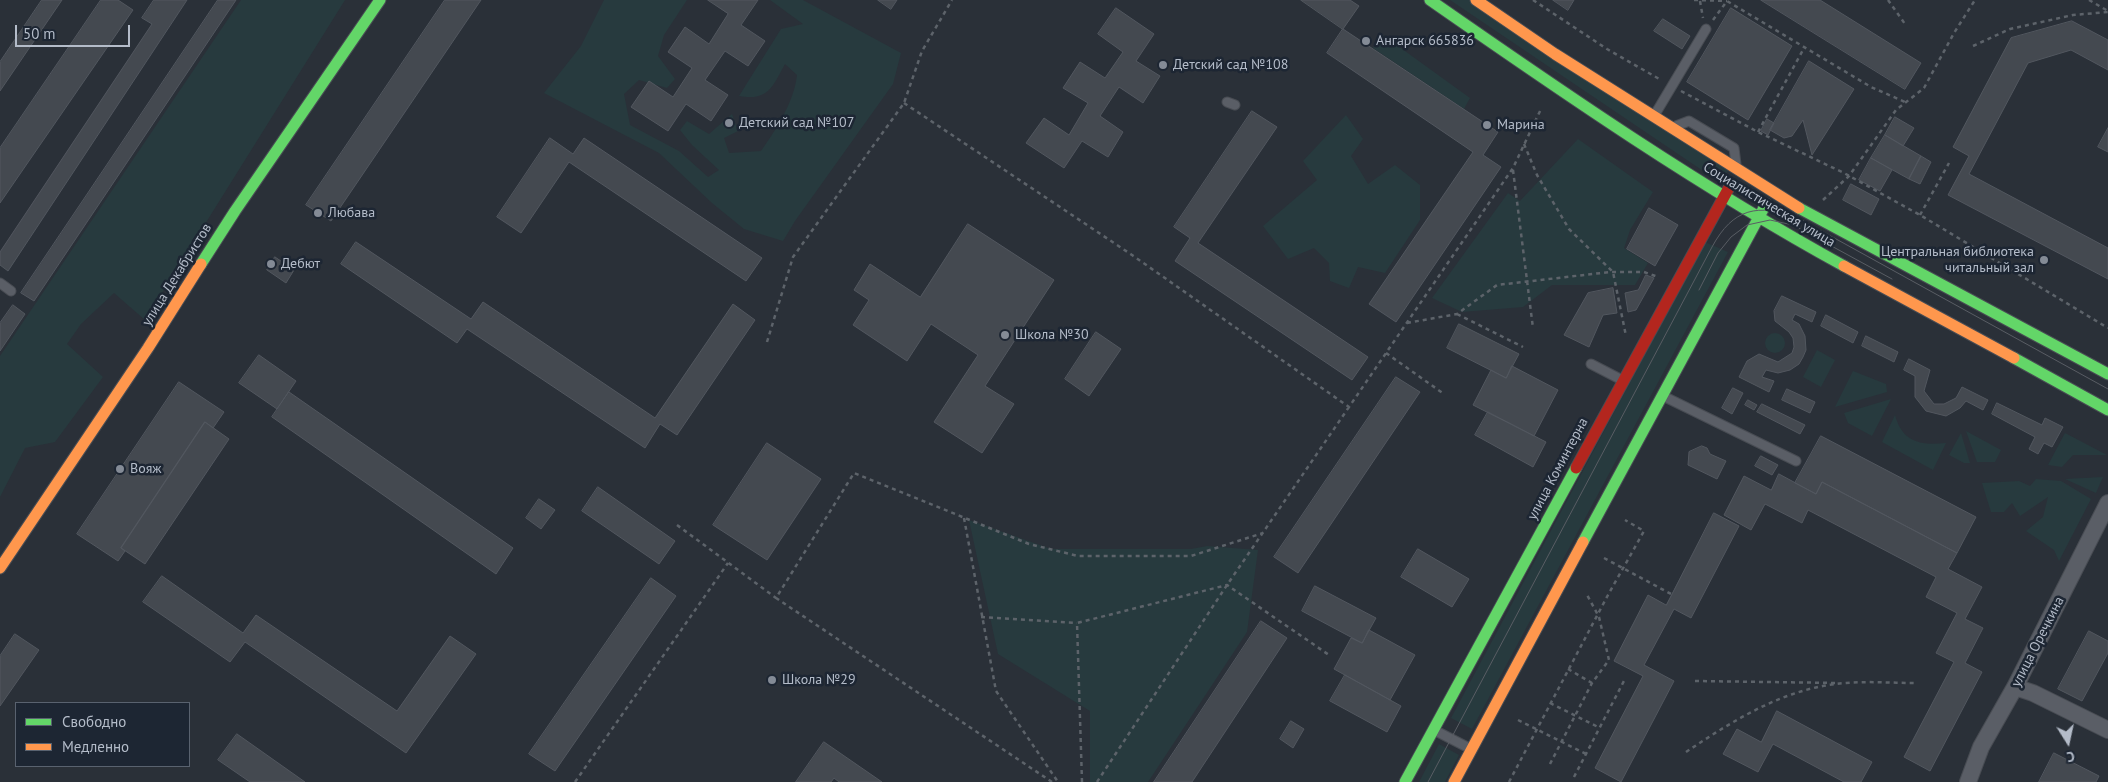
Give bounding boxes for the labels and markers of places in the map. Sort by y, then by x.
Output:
place label: Ангарск 665836 [1376,33,1474,49]
marker: Ангарск 665836 [1360,35,1372,47]
place label: Детский сад №108 [1173,57,1288,73]
marker: Детский сад №108 [1157,59,1169,71]
place label: Детский сад №107 [739,115,854,131]
marker: Детский сад №107 [723,117,735,129]
place label: Марина [1497,117,1545,133]
marker: Марина [1481,119,1493,131]
place label: Любава [328,205,375,221]
marker: Любава [312,207,324,219]
place label: Центральная библиотека читальный зал [1881,244,2034,276]
marker: Центральная библиотека читальный зал [2038,254,2050,266]
place label: Дебют [281,256,320,272]
marker: Дебют [265,258,277,270]
place label: Школа №30 [1015,327,1089,343]
marker: Школа №30 [999,329,1011,341]
place label: Вояж [130,461,162,477]
marker: Вояж [114,463,126,475]
place label: Школа №29 [782,672,856,688]
marker: Школа №29 [766,674,778,686]

